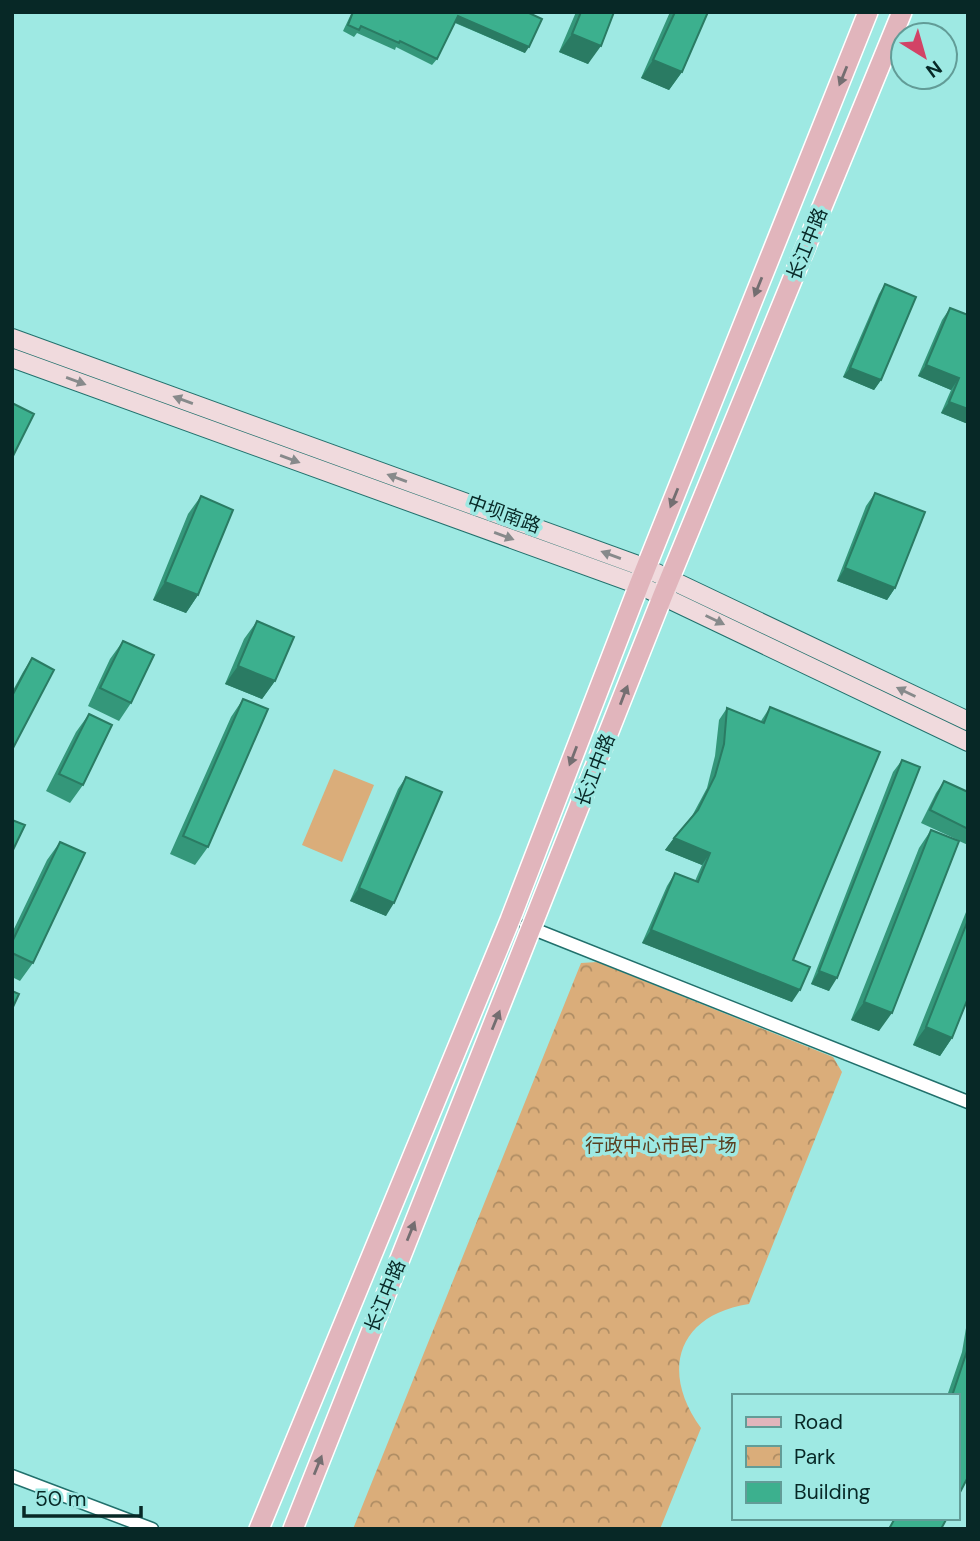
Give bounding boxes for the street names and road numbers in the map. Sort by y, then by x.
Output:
street label: 长江中路 [781,204,833,284]
street label: 中坝南路 [464,489,544,539]
street label: 长江中路 [570,730,620,810]
street label: 长江中路 [359,1256,411,1336]

